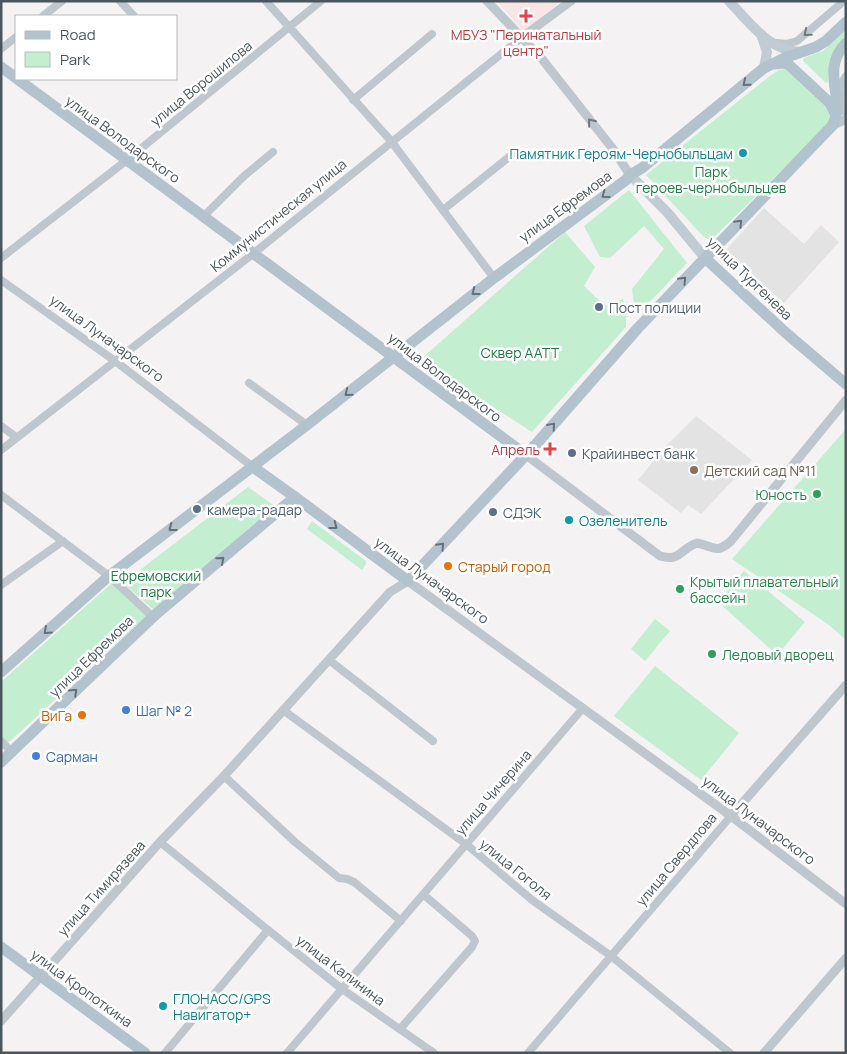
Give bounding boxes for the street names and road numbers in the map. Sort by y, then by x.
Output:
street label: улица Ворошилова [146,36,256,130]
street label: улица Володарского [62,91,184,187]
street label: Коммунистическая улица [206,154,350,276]
street label: улица Ефремова [515,166,615,246]
street label: улица Тургенева [703,232,797,324]
street label: улица Луначарского [46,290,168,386]
street label: улица Володарского [384,328,506,426]
street label: улица Луначарского [371,532,493,628]
street label: улица Ефремова [45,611,137,701]
street label: улица Чичерина [451,745,535,839]
street label: улица Луначарского [699,771,819,869]
street label: улица Свердлова [631,808,721,910]
street label: улица Гоголя [476,834,556,904]
street label: улица Тимирязева [53,836,149,940]
street label: улица Калинина [293,930,389,1010]
street label: улица Кропоткина [27,945,137,1031]

